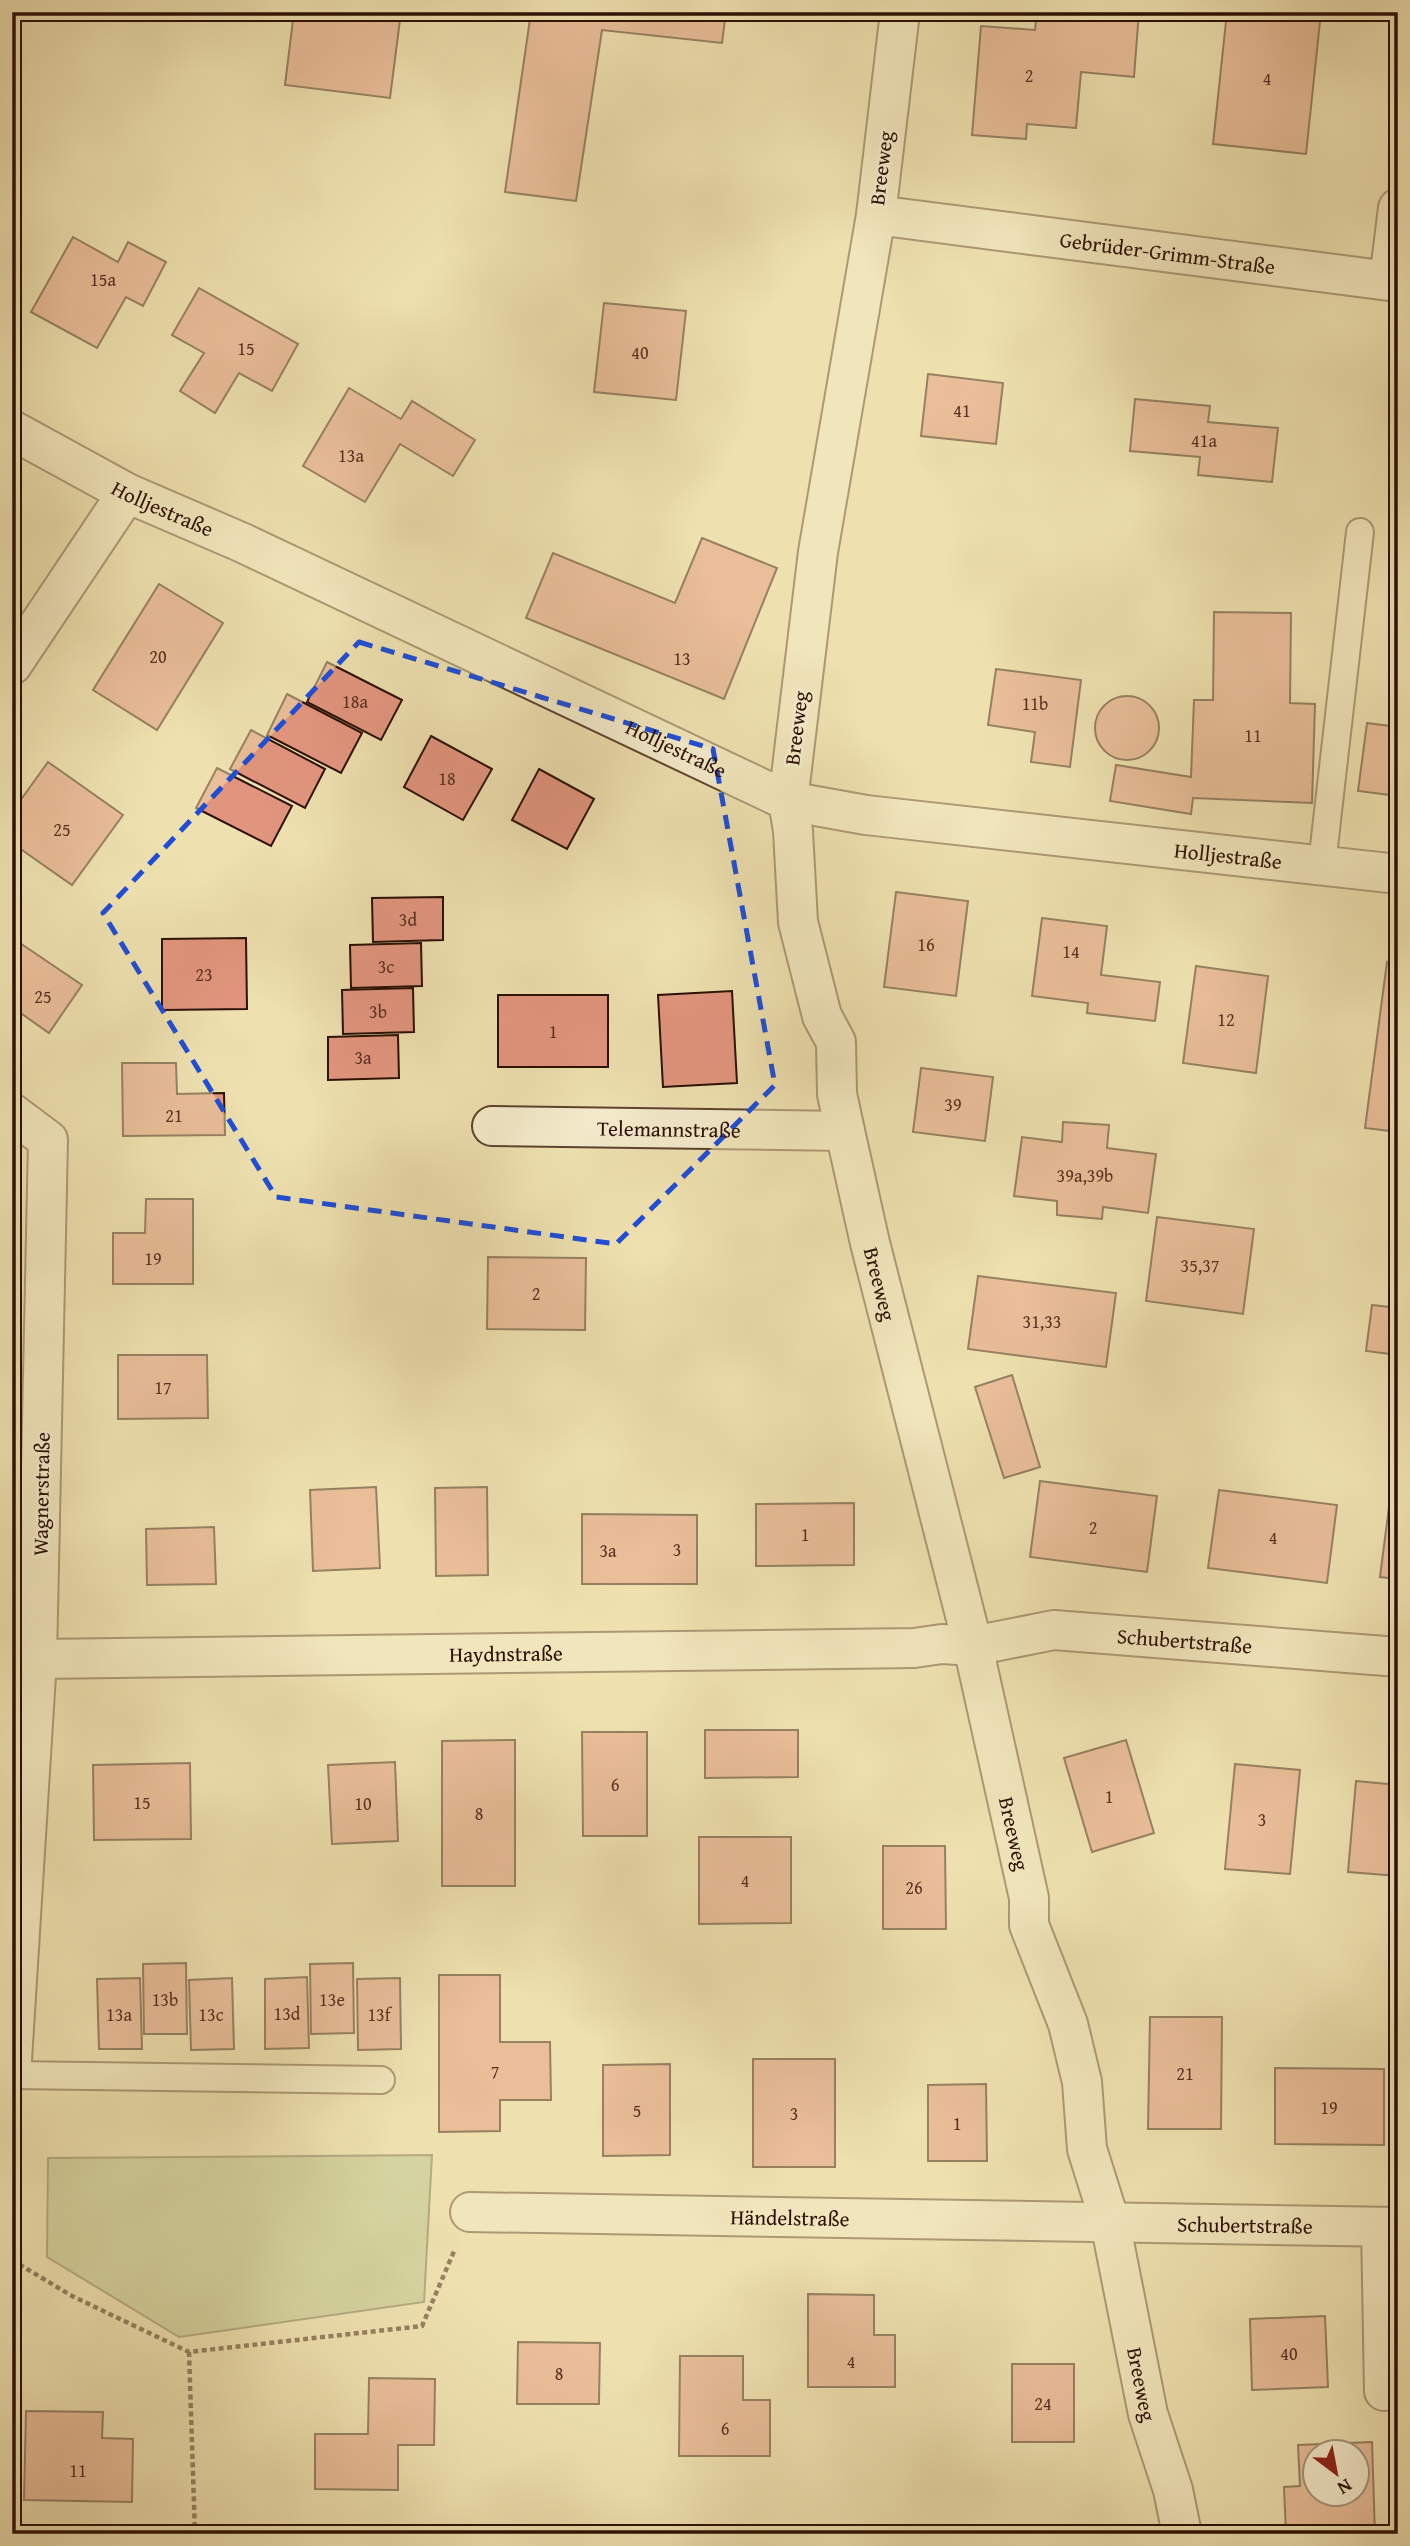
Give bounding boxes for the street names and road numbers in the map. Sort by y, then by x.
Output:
street label: Breeweg [861,128,901,207]
street label: Gebrüder-Grimm-Straße [1058,223,1277,282]
street label: Holljestraße [106,472,219,544]
street label: Breeweg [776,688,816,767]
street label: Holljestraße [621,711,732,785]
street label: Holljestraße [1173,834,1284,877]
street label: Telemannstraße [597,1112,741,1145]
street label: Breeweg [856,1244,905,1324]
street label: Wagnerstraße [24,1432,58,1556]
street label: Schubertstraße [1116,1619,1254,1661]
street label: Haydnstraße [449,1637,563,1669]
street label: Breeweg [991,1794,1038,1874]
street label: Händelstraße [730,2201,850,2234]
street label: Schubertstraße [1177,2208,1313,2241]
street label: Breeweg [1120,2344,1165,2426]

